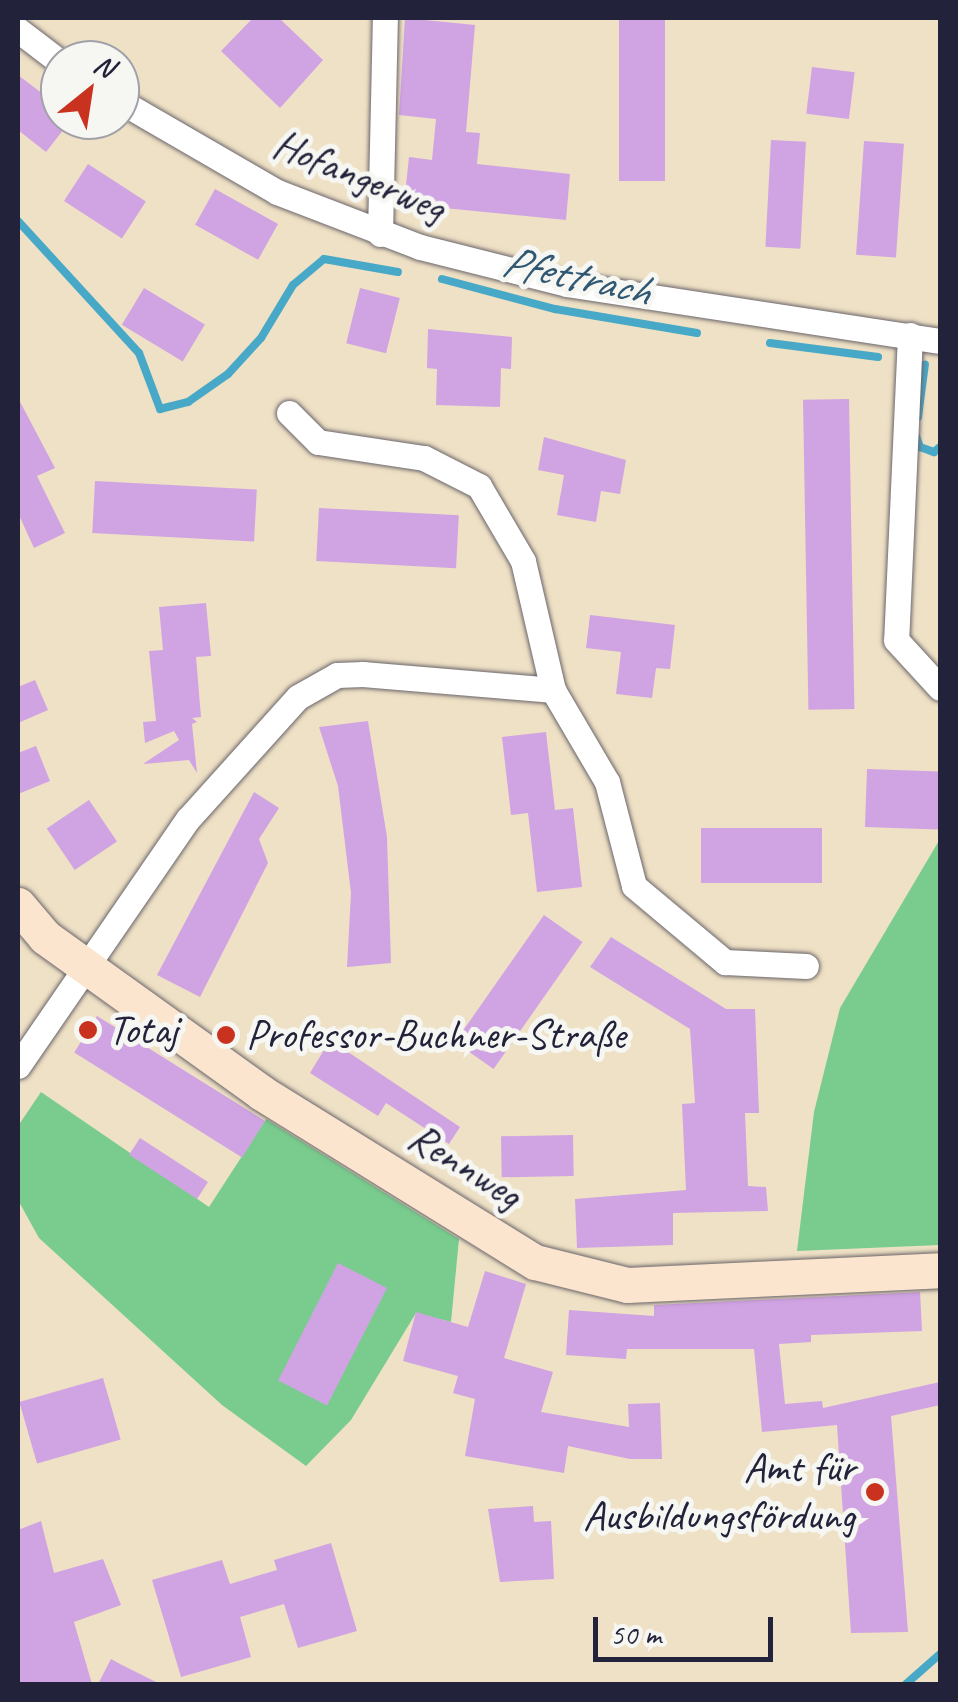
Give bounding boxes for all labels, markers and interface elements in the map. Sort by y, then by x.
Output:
north arrow [40,40,140,140]
text: N [88,46,121,85]
street label: Hofangerweg [266,119,452,233]
water label: Pfettrach [497,234,655,318]
place label: Totaj [108,1005,178,1055]
place label: Professor-Buchner-Straße [246,1010,625,1060]
marker: Totaj [77,1019,99,1041]
marker: Professor-Buchner-Straße [215,1024,237,1046]
street label: Rennweg [399,1112,531,1220]
place label: Amt für Ausbildungsfördung [583,1443,855,1542]
marker: Amt für Ausbildungsfördung [864,1481,886,1503]
scale bar [598,1597,778,1659]
text: 50 m [610,1615,661,1653]

